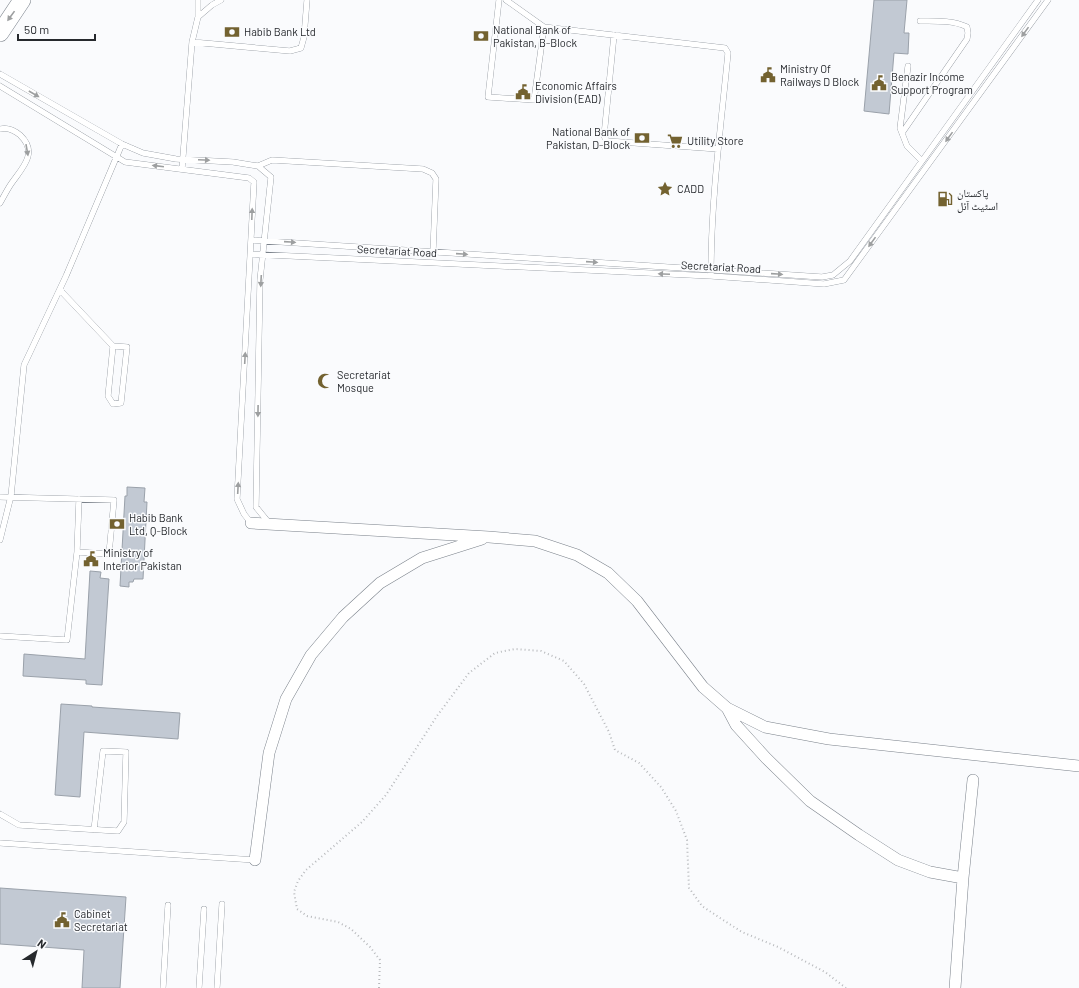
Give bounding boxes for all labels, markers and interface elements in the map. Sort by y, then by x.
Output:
one-way arrow [7,11,15,21]
scale bar [18,16,95,42]
text: 50 m [24,22,49,36]
bank icon: Habib Bank Ltd [223,23,241,41]
place label: National Bank of Pakistan, B-Block [493,23,577,49]
place label: Habib Bank Ltd [244,25,316,38]
one-way arrow [1021,26,1029,37]
bank icon: National Bank of Pakistan, B-Block [472,27,490,45]
place label: Ministry Of Railways D Block [780,62,859,88]
public building icon: Ministry Of Railways D Block [759,66,777,84]
place label: Benazir Income Support Program [891,70,973,96]
public building icon: Benazir Income Support Program [870,74,888,92]
place label: Economic Affairs Division (EAD) [535,79,617,105]
public building icon: Economic Affairs Division (EAD) [514,83,532,101]
one-way arrow [28,90,40,97]
place label: National Bank of Pakistan, D-Block [546,125,630,151]
bank icon: National Bank of Pakistan, D-Block [633,129,651,147]
one-way arrow [945,131,953,142]
supermarket icon: Utility Store [666,132,684,150]
place label: Utility Store [687,134,744,147]
one-way arrow [24,143,30,156]
one-way arrow [198,157,211,163]
one-way arrow [152,163,164,169]
place icon: CADD [656,180,674,198]
place label: CADD [677,182,704,195]
place label: پاکستان اسٹیٹ آئل [957,186,998,213]
fuel station icon: پاکستان اسٹیٹ آئل [936,190,954,208]
one-way arrow [249,208,256,220]
one-way arrow [868,236,876,247]
one-way arrow [284,239,296,246]
street label: Secretariat Road [357,242,437,259]
one-way arrow [456,250,468,257]
street label: Secretariat Road [681,258,761,275]
one-way arrow [586,259,598,266]
one-way arrow [658,270,670,277]
one-way arrow [771,271,783,278]
one-way arrow [257,275,264,287]
one-way arrow [241,352,248,364]
place label: Secretariat Mosque [337,368,391,394]
mosque icon: Secretariat Mosque [316,372,334,390]
one-way arrow [255,405,261,418]
one-way arrow [234,482,241,494]
place label: Habib Bank Ltd, Q-Block [129,511,188,537]
bank icon: Habib Bank Ltd, Q-Block [108,515,126,533]
place label: Ministry of Interior Pakistan [103,546,182,572]
public building icon: Ministry of Interior Pakistan [82,550,100,568]
place label: Cabinet Secretariat [74,907,128,933]
public building icon: Cabinet Secretariat [53,911,71,929]
north arrow [16,932,56,972]
text: N [35,936,49,951]

